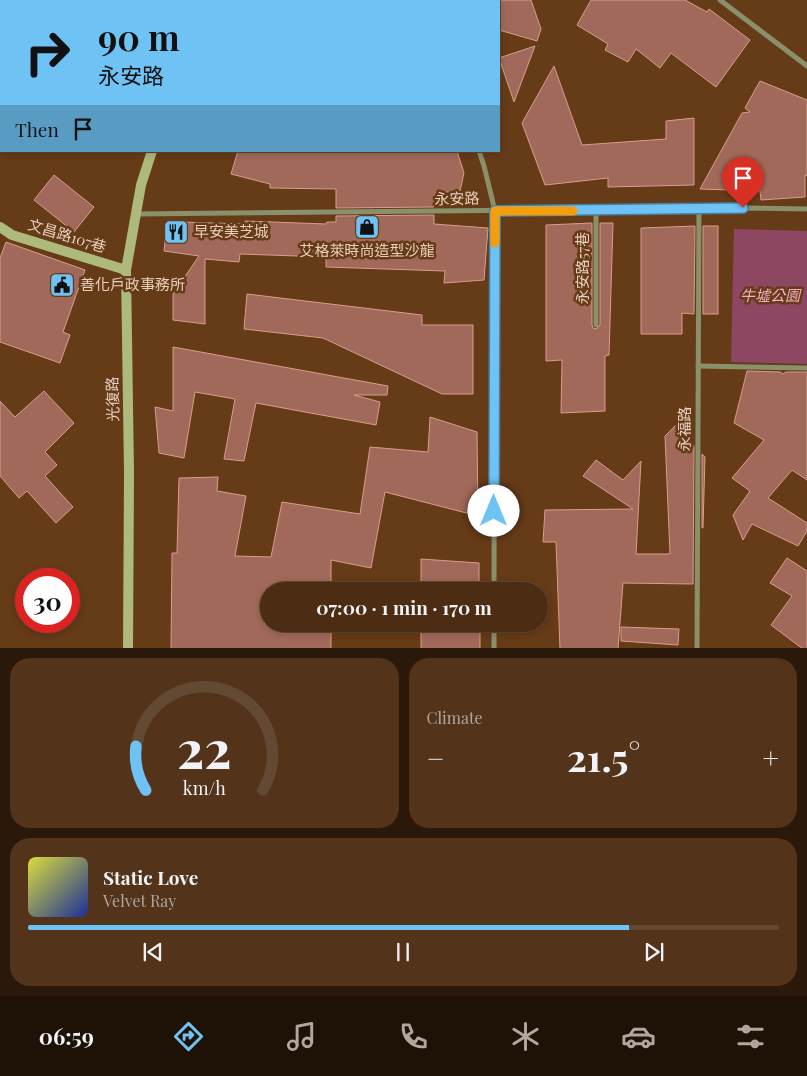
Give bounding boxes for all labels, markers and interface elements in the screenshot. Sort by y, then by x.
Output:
text: 90 m [98,13,180,60]
icon: right [15,20,80,85]
text: 永安路 [98,60,164,90]
icon: arrive [69,115,97,143]
text: Then [15,116,59,142]
pin [722,157,764,208]
icon: arrive [729,164,757,192]
street label: 永安路 [434,188,480,208]
street label: 文昌路107巷 [26,214,109,256]
shop icon: 艾格萊時尚造型沙龍 [354,214,380,240]
restaurant icon: 早安美芝城 [163,219,189,245]
place label: 早安美芝城 [194,221,269,241]
street label: 永安路57巷 [572,232,592,304]
place label: 艾格萊時尚造型沙龍 [299,240,435,260]
public building icon: 善化戶政事務所 [49,272,75,298]
place label: 善化戶政事務所 [80,274,185,294]
park label: 牛墟公園 [740,285,802,305]
street label: 光復路 [102,376,122,422]
street label: 永福路 [674,406,694,452]
position arrow [467,484,519,536]
speed limit sign: 30 [15,568,80,633]
text: 07:00 · 1 min · 170 m [316,594,492,620]
text: Climate [427,707,483,728]
text: 22 [177,713,231,782]
text: 21.5° [567,731,640,782]
text: − [427,739,445,776]
text: + [763,739,779,776]
text: km/h [183,776,226,799]
text: Static Love [103,864,198,890]
text: Velvet Ray [103,890,176,911]
icon: previous [139,938,167,966]
icon: pause [389,938,417,966]
icon: next [640,938,668,966]
icon: directions [171,1019,206,1054]
icon: music [284,1019,319,1054]
icon: phone [396,1019,431,1054]
icon: climate [508,1019,543,1054]
icon: car [621,1019,656,1054]
icon: filters [733,1019,768,1054]
text: 06:59 [39,1021,94,1051]

